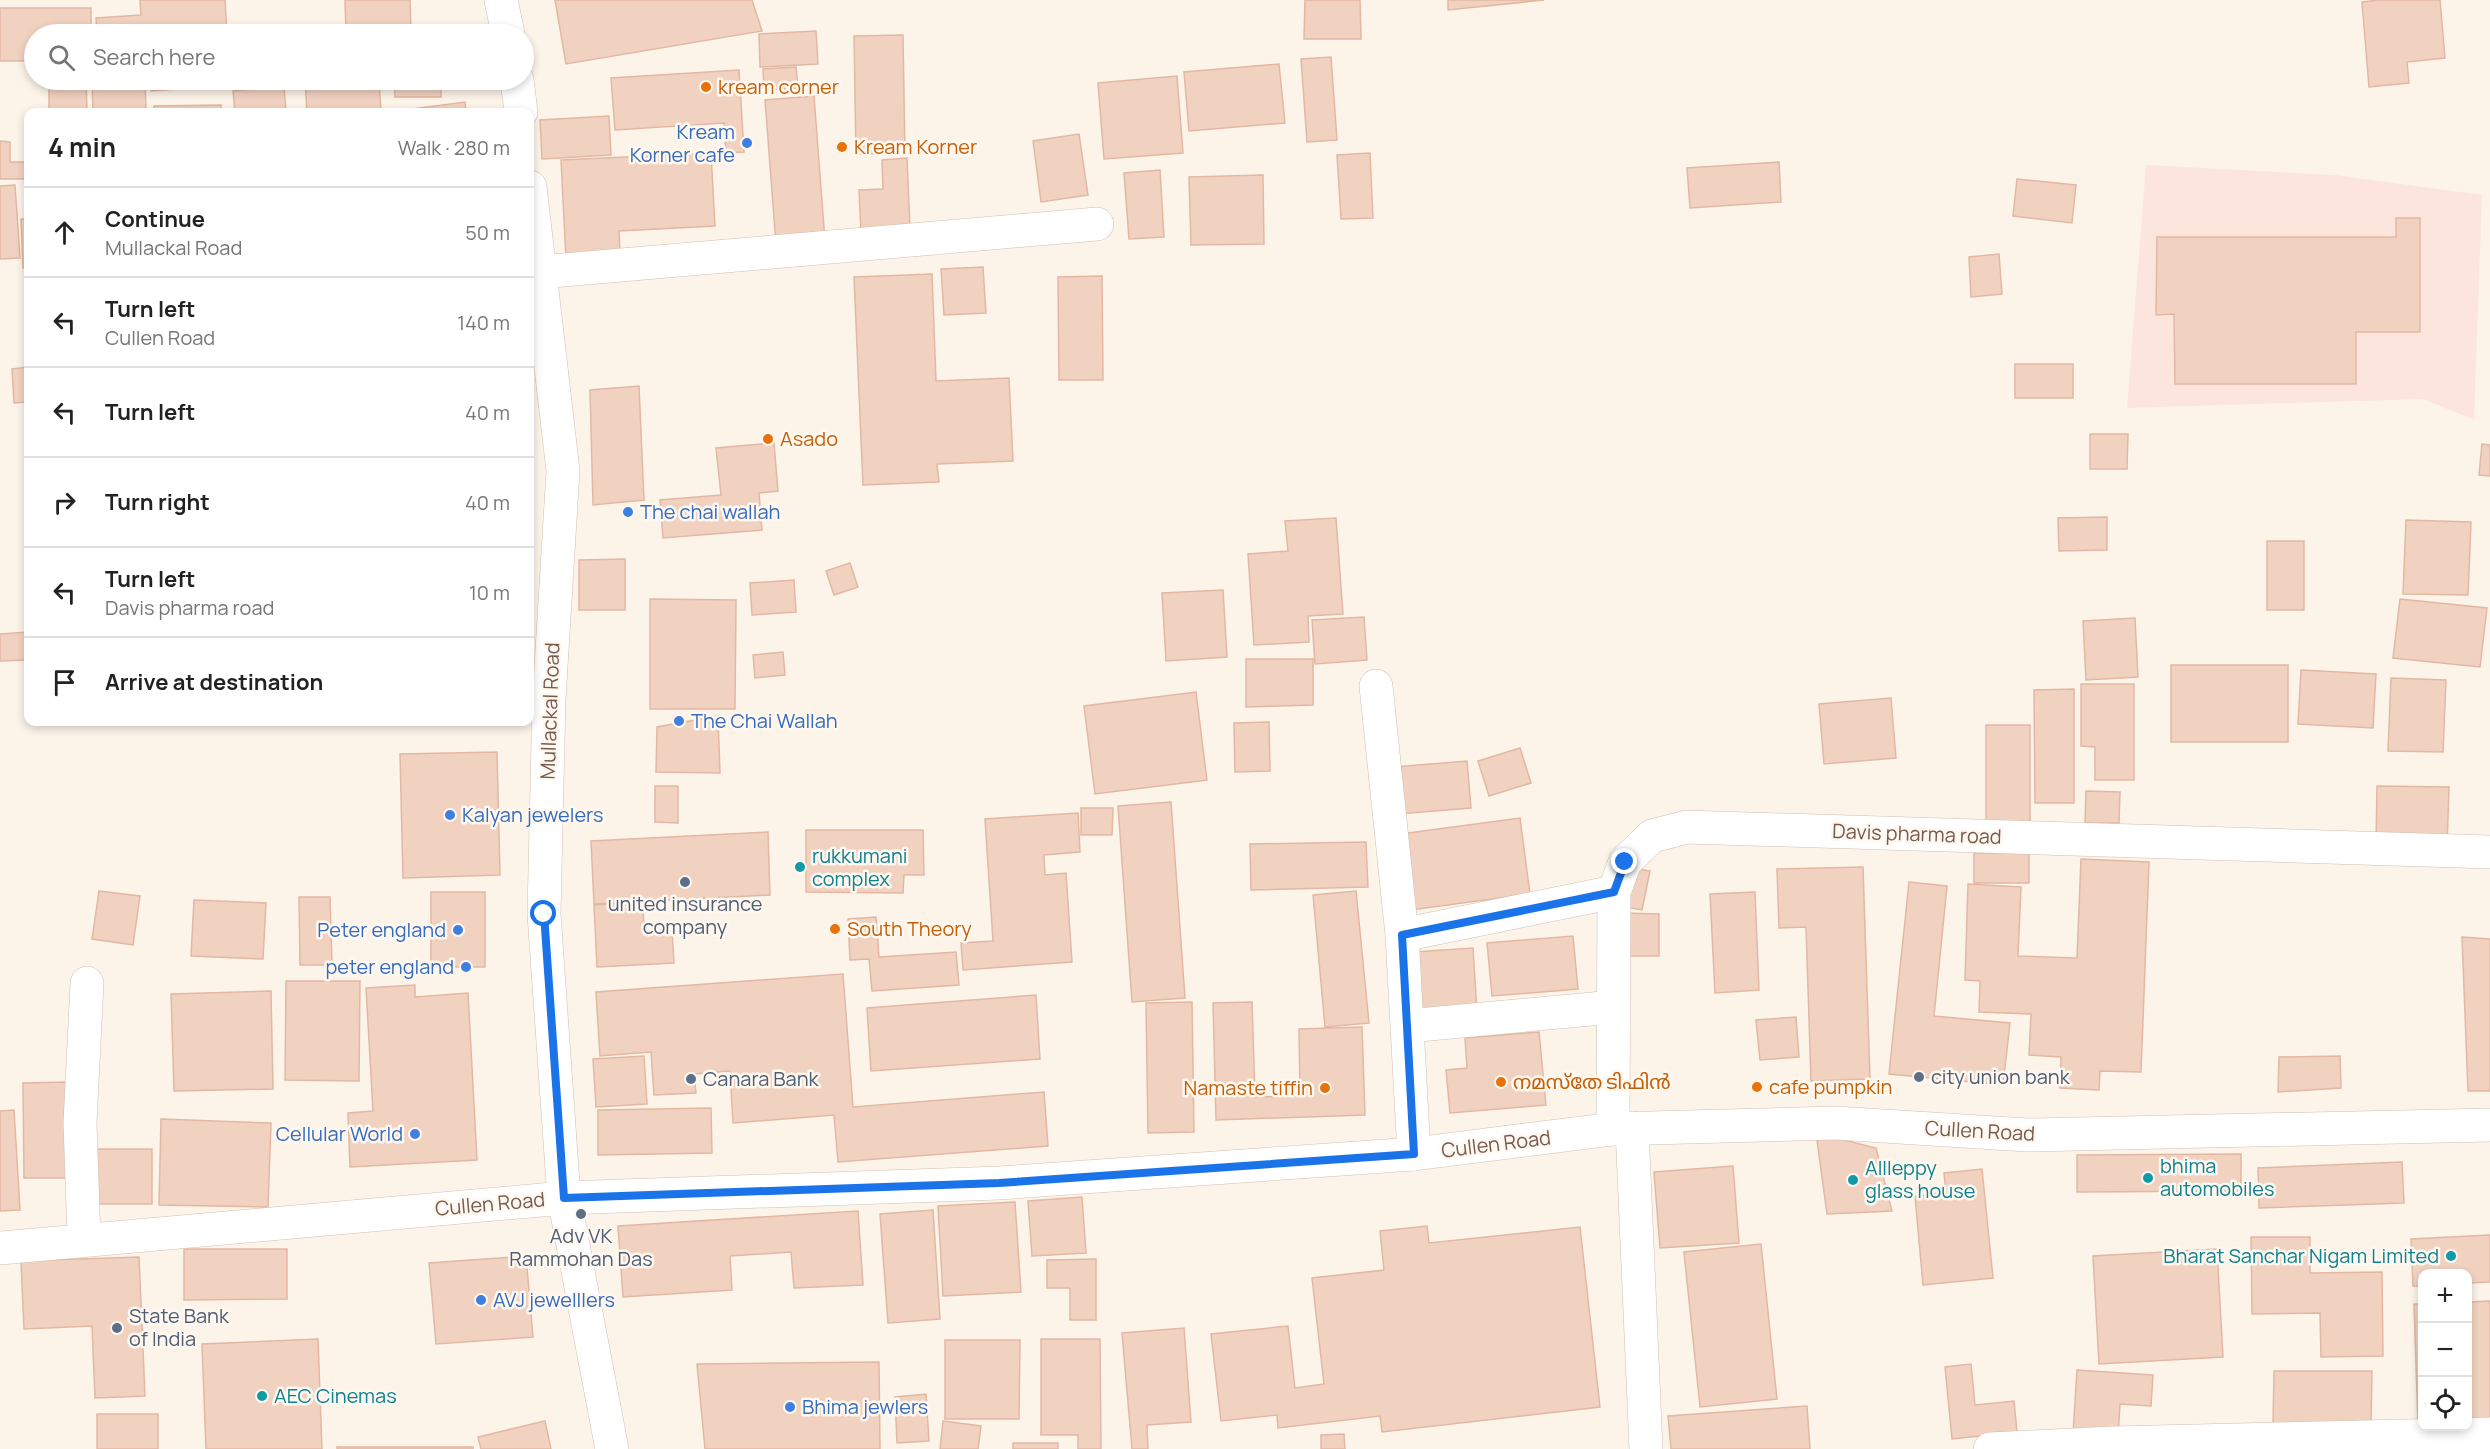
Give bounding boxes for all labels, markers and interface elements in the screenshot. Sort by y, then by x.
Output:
search box [24,24,534,90]
icon: search [45,41,78,74]
text: Search here [93,42,215,72]
place label: kream corner [718,73,839,100]
marker: kream corner [699,80,713,94]
place label: Kream Korner cafe [630,118,735,168]
text: 4 min [48,129,116,165]
place label: Kream Korner [854,133,977,160]
text: Walk · 280 m [398,134,510,161]
marker: Kream Korner cafe [740,136,754,150]
marker: Kream Korner [835,140,849,154]
text: Continue [105,204,205,234]
icon: ahead [48,216,81,249]
text: 50 m [465,219,510,246]
text: Mullackal Road [105,234,242,261]
text: Turn left [105,294,195,324]
icon: left [48,306,81,339]
text: 140 m [457,309,510,336]
text: Cullen Road [105,324,215,351]
icon: left [48,396,81,429]
text: Turn left [105,397,195,427]
text: 40 m [465,399,510,426]
place label: Asado [780,425,838,452]
marker: Asado [761,432,775,446]
icon: right [48,486,81,519]
text: Turn right [105,487,210,517]
text: 40 m [465,489,510,516]
place label: The chai wallah [640,498,780,525]
marker: The chai wallah [621,505,635,519]
text: Turn left [105,564,195,594]
icon: left [48,576,81,609]
text: 10 m [469,579,510,606]
text: Davis pharma road [105,594,274,621]
street label: Mullackal Road [534,642,565,780]
icon: arrive [48,666,81,699]
text: Arrive at destination [105,667,323,697]
place label: The Chai Wallah [691,707,838,734]
marker: The Chai Wallah [672,714,686,728]
place label: Kalyan jewelers [462,801,603,828]
marker: Kalyan jewelers [443,808,457,822]
street label: Davis pharma road [1832,817,2002,850]
place label: rukkumani complex [812,842,907,892]
route end [1611,848,1637,874]
marker: rukkumani complex [793,860,807,874]
marker: united insurance company [678,875,692,889]
place label: united insurance company [608,890,762,940]
route start [530,900,556,926]
place label: South Theory [847,915,972,942]
place label: Peter england [317,916,446,943]
marker: South Theory [828,922,842,936]
marker: Peter england [451,923,465,937]
place label: peter england [325,953,454,980]
marker: peter england [459,960,473,974]
place label: city union bank [1931,1063,2071,1090]
place label: Canara Bank [703,1065,820,1092]
place label: നമസ്തേ ടിഫിൻ [1513,1068,1671,1095]
marker: city union bank [1912,1070,1926,1084]
marker: Canara Bank [684,1072,698,1086]
place label: cafe pumpkin [1769,1073,1892,1100]
place label: Namaste tiffin [1184,1074,1313,1101]
marker: നമസ്തേ ടിഫിൻ [1494,1075,1508,1089]
marker: cafe pumpkin [1750,1080,1764,1094]
marker: Namaste tiffin [1318,1081,1332,1095]
street label: Cullen Road [1924,1114,2036,1147]
place label: Cellular World [276,1120,403,1147]
street label: Cullen Road [1440,1123,1552,1164]
marker: Cellular World [408,1127,422,1141]
place label: bhima automobiles [2160,1152,2275,1202]
place label: Allleppy glass house [1865,1154,1975,1204]
marker: bhima automobiles [2141,1171,2155,1185]
marker: Allleppy glass house [1846,1173,1860,1187]
street label: Cullen Road [434,1185,546,1222]
marker: Adv VK Rammohan Das [574,1207,588,1221]
place label: Adv VK Rammohan Das [509,1222,653,1272]
place label: Bharat Sanchar Nigam Limited [2163,1242,2439,1269]
marker: Bharat Sanchar Nigam Limited [2444,1249,2458,1263]
map controls [2418,1269,2472,1431]
button: + [2418,1269,2472,1323]
place label: AVJ jewelllers [493,1286,615,1313]
marker: AVJ jewelllers [474,1293,488,1307]
place label: State Bank of India [129,1302,230,1352]
marker: State Bank of India [110,1321,124,1335]
button: − [2418,1323,2472,1377]
button: locate [2418,1377,2472,1431]
place label: AEC Cinemas [274,1382,397,1409]
marker: AEC Cinemas [255,1389,269,1403]
place label: Bhima jewlers [802,1393,928,1420]
marker: Bhima jewlers [783,1400,797,1414]

